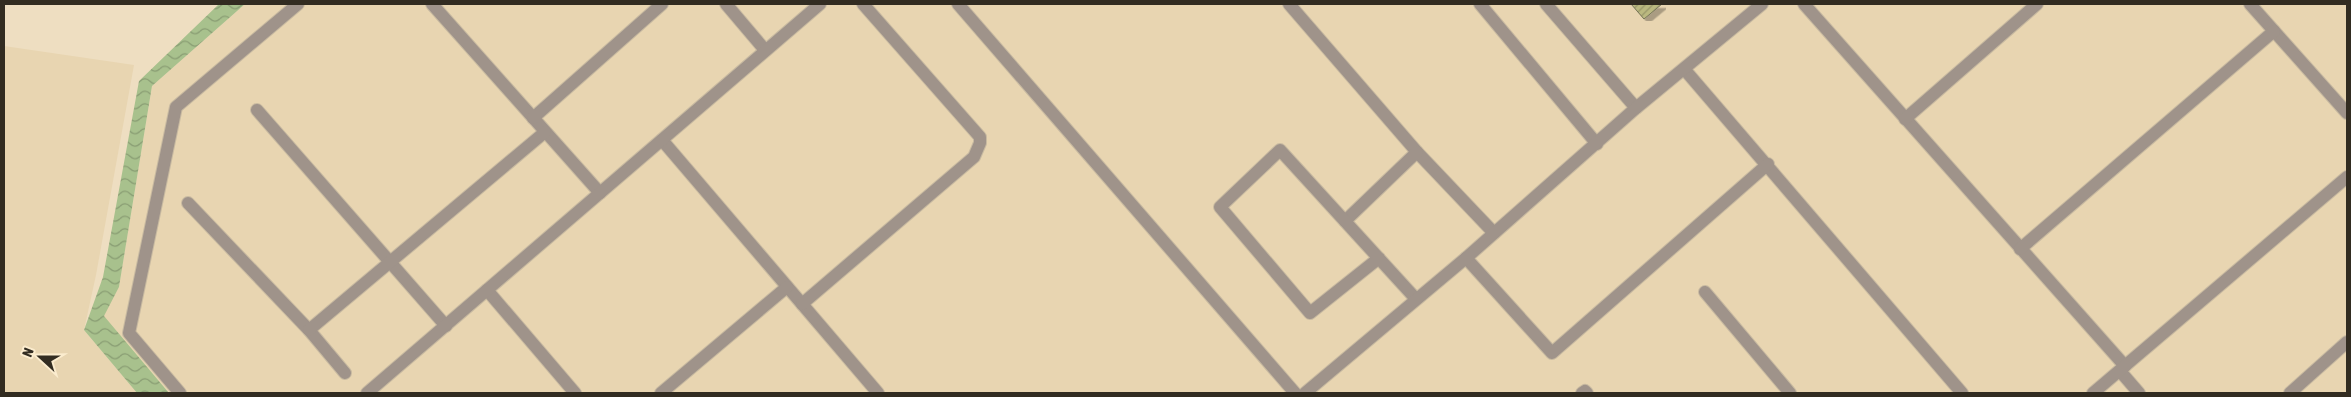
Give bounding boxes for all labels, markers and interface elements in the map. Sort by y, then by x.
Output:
north arrow [15,332,65,382]
text: N [19,346,37,359]

